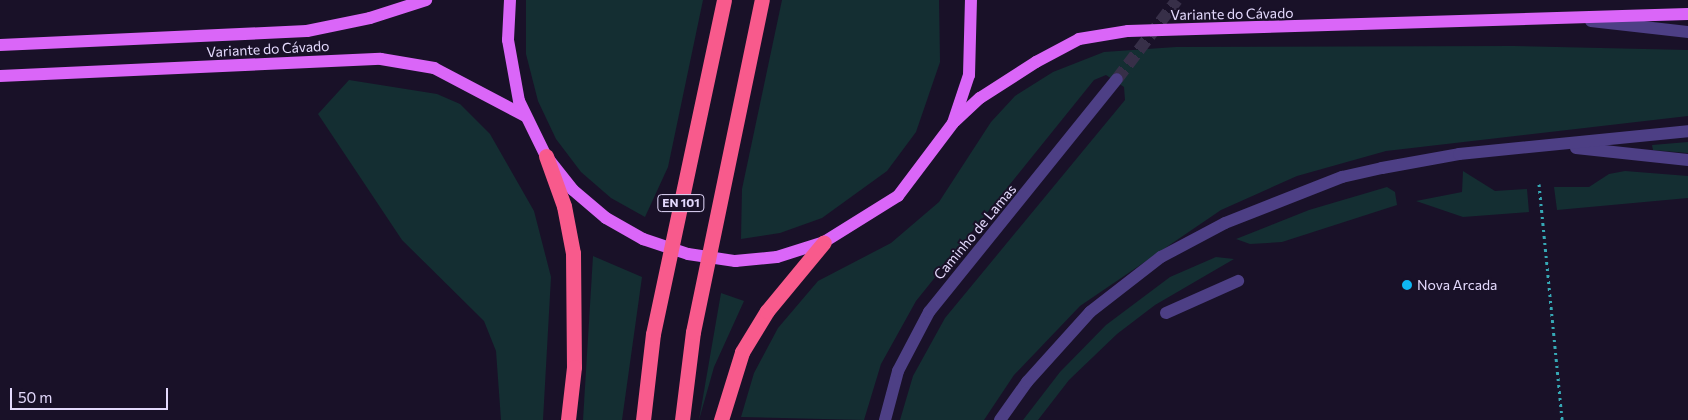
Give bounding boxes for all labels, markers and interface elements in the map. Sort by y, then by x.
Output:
street label: Variante do Cávado [1170,5,1294,23]
street label: Variante do Cávado [206,37,330,61]
street label: Caminho de Lamas [930,181,1020,283]
road number: EN 101 [657,194,705,212]
place label: Nova Arcada [1417,277,1497,293]
marker: Nova Arcada [1401,279,1413,291]
scale bar [12,378,170,410]
text: 50 m [18,388,52,406]

